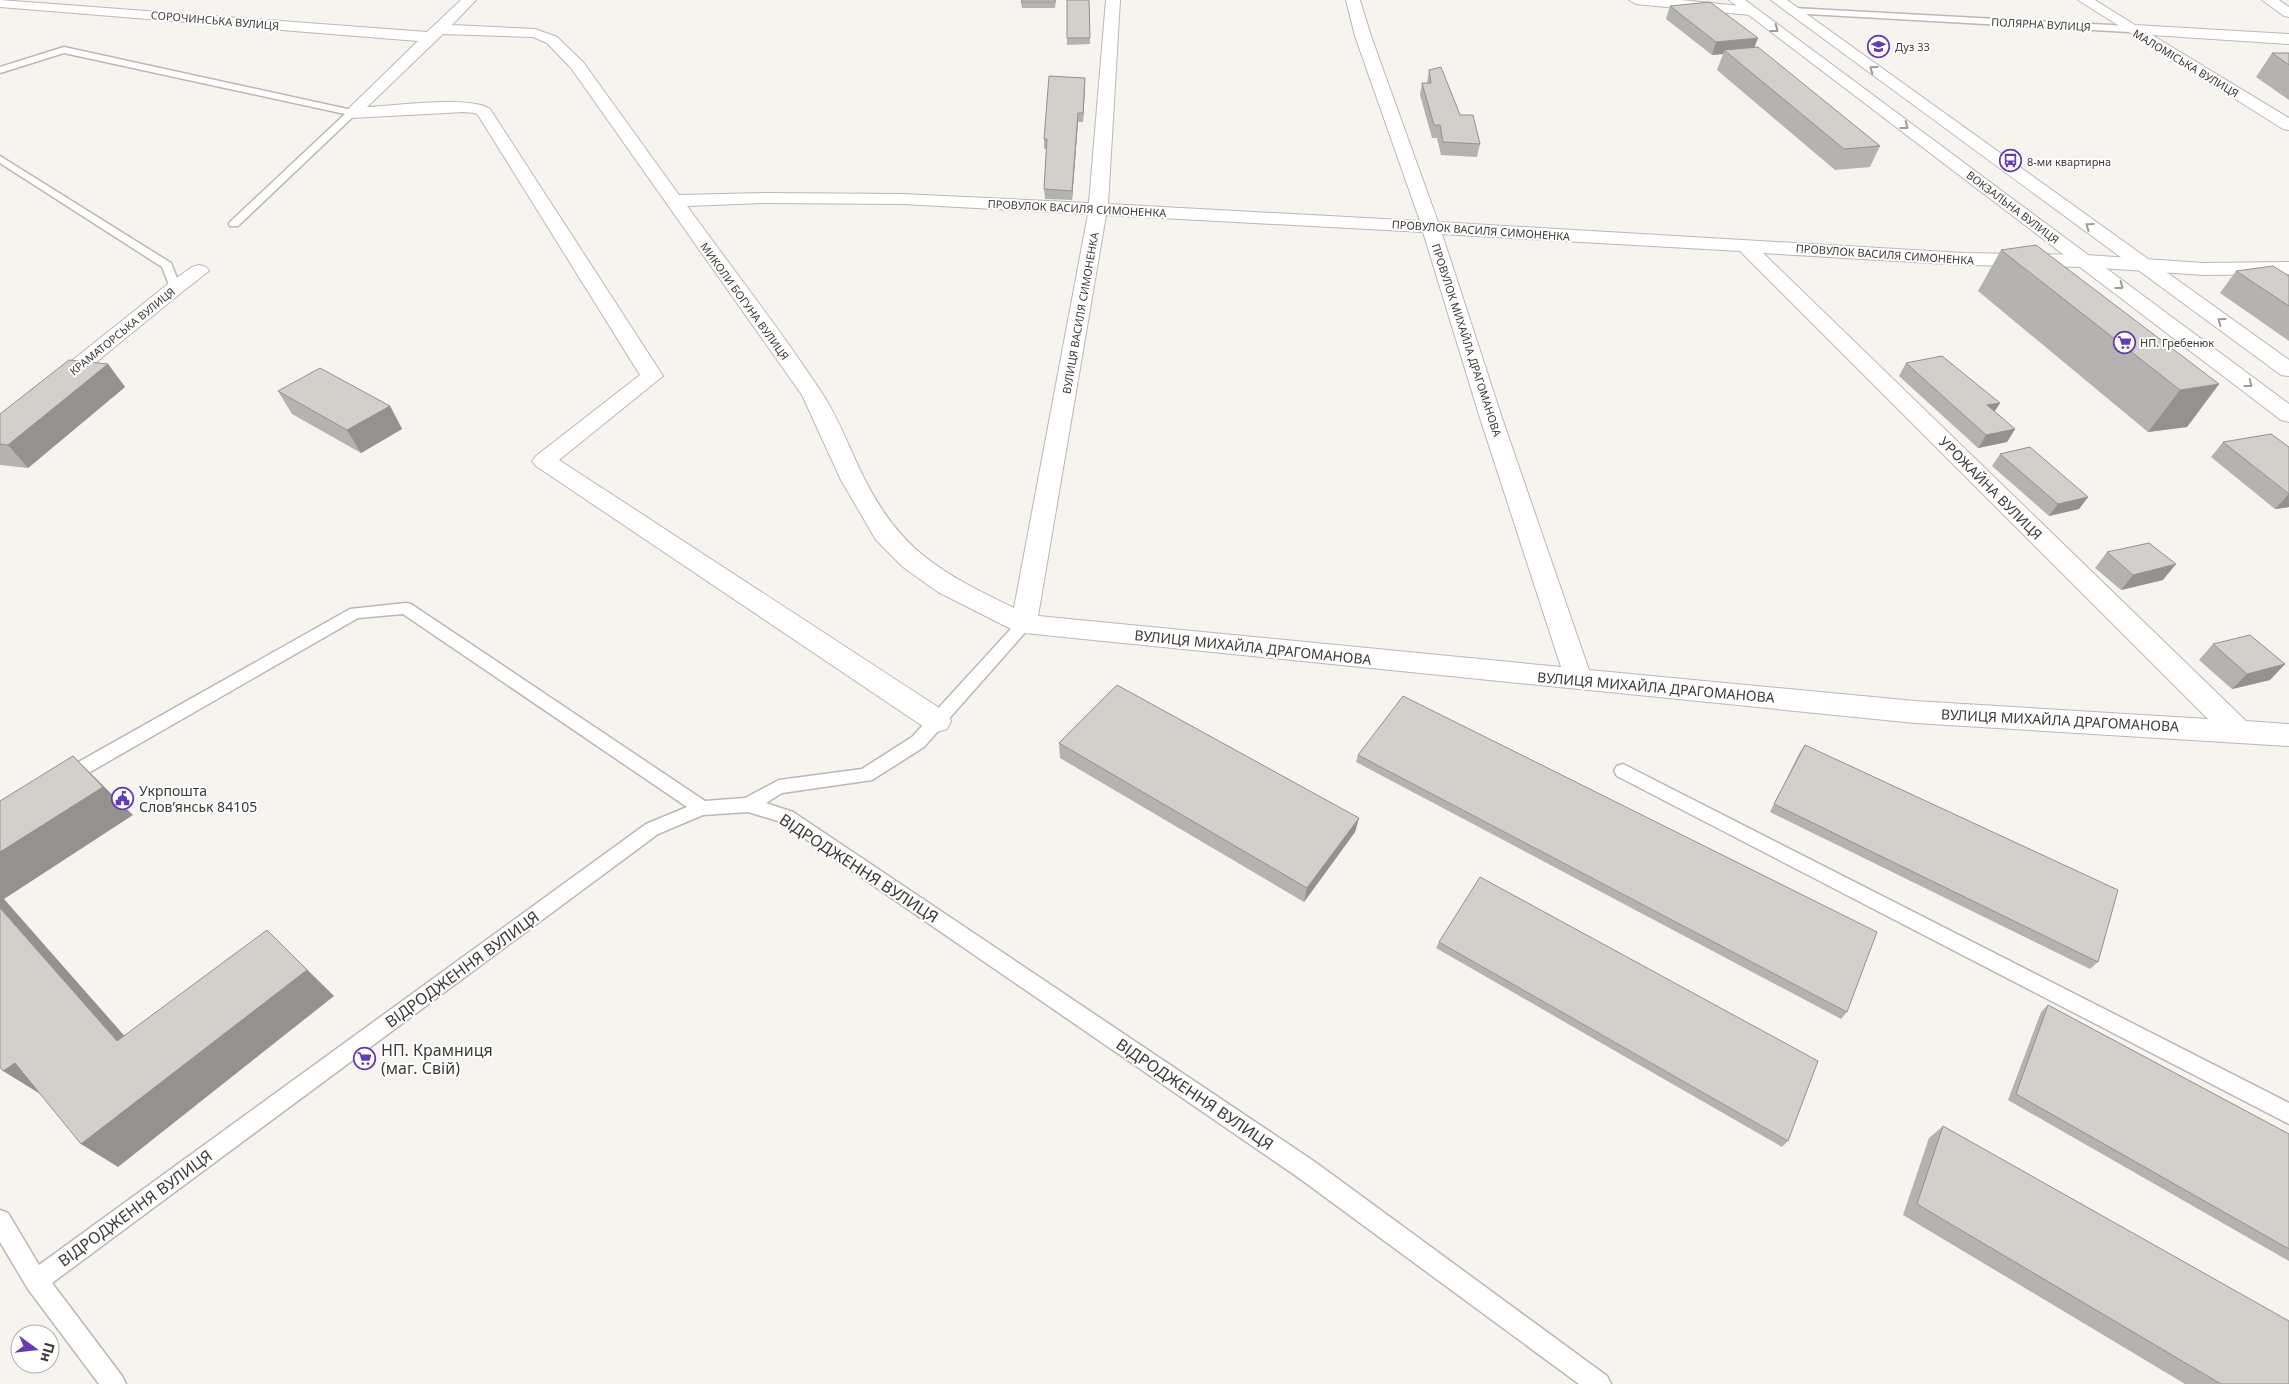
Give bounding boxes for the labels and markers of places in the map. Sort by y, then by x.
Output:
school or university icon: Дуз 33 [1867,34,1891,58]
place label: Дуз 33 [1895,39,1930,54]
bus stop icon: 8-ми квартирна [1999,149,2023,173]
place label: 8-ми квартирна [2027,154,2111,169]
supermarket icon: НП. Гребенюк [2112,330,2136,354]
place label: НП. Гребенюк [2140,335,2214,350]
place label: Укрпошта Слов’янськ 84105 [139,781,257,816]
public building icon: Укрпошта Слов’янськ 84105 [111,786,135,810]
place label: НП. Крамниця (маг. Свій) [381,1039,493,1079]
supermarket icon: НП. Крамниця (маг. Свій) [353,1047,377,1071]

